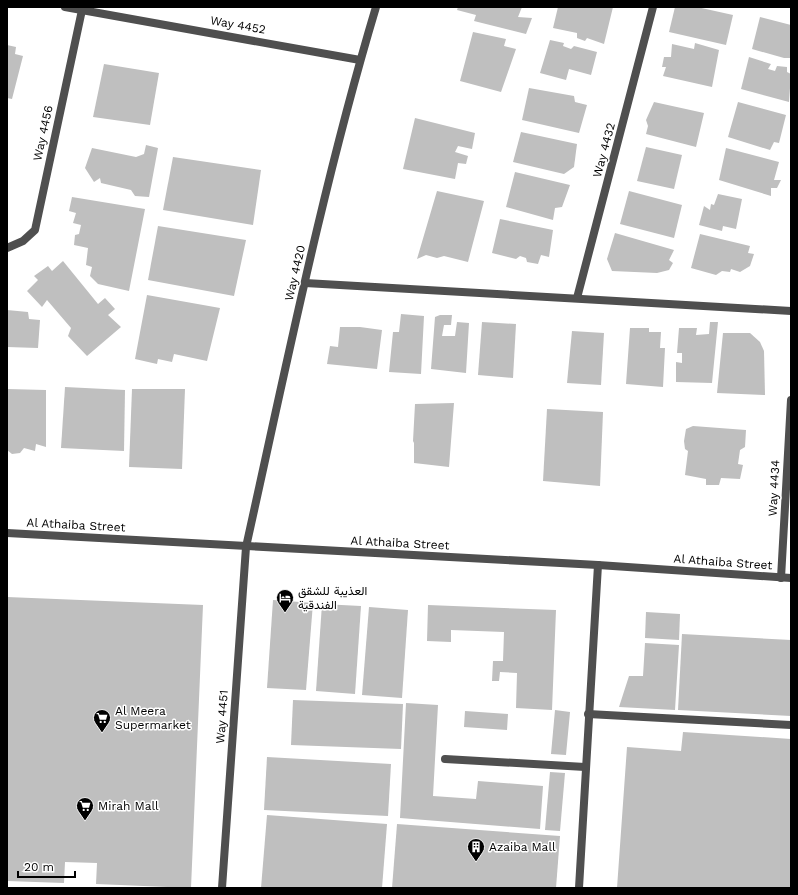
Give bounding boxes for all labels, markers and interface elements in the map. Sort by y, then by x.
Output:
street label: Way 4452 [209,13,267,37]
street label: Way 4456 [30,104,56,162]
street label: Way 4432 [590,121,618,179]
street label: Way 4420 [282,244,308,302]
street label: Way 4434 [766,459,782,517]
street label: Al Athaiba Street [26,515,126,535]
street label: Al Athaiba Street [350,533,450,553]
street label: Al Athaiba Street [673,552,773,572]
place label: العذيبة للشقق الفندقية [298,584,367,612]
hotel icon: العذيبة للشقق الفندقية [275,588,295,613]
street label: Way 4451 [213,690,231,744]
place label: Al Meera Supermarket [115,704,191,732]
supermarket icon: Al Meera Supermarket [92,708,112,733]
supermarket icon: Mirah Mall [75,796,95,821]
place label: Mirah Mall [98,799,159,813]
building icon: Azaiba Mall [466,837,486,862]
place label: Azaiba Mall [489,840,556,854]
scale bar [18,853,75,879]
text: 20 m [24,860,54,874]

